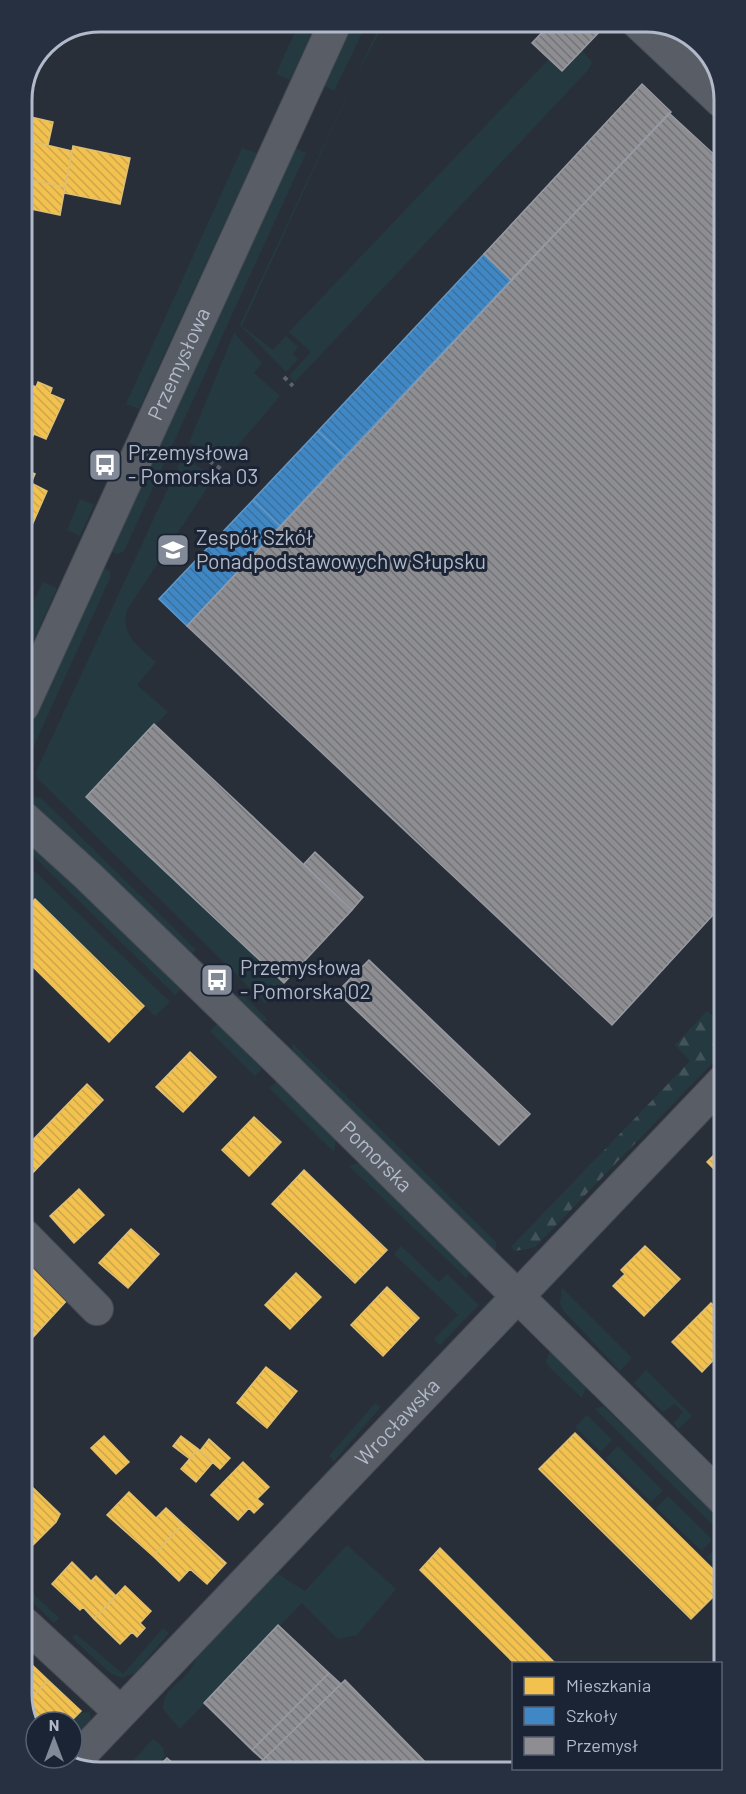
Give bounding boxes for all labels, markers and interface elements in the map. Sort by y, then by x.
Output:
street label: Przemysłowa [141,303,214,424]
place label: Przemysłowa - Pomorska 03 [128,439,258,488]
bus stop icon: Przemysłowa - Pomorska 03 [87,447,123,483]
place label: Zespół Szkół Ponadpodstawowych w Słupsku [196,524,486,573]
school or university icon: Zespół Szkół Ponadpodstawowych w Słupsku [155,532,191,568]
place label: Przemysłowa - Pomorska 02 [240,954,371,1003]
bus stop icon: Przemysłowa - Pomorska 02 [199,962,235,998]
street label: Pomorska [336,1115,418,1197]
street label: Wrocławska [349,1372,444,1470]
legend [512,1662,722,1770]
text: Mieszkania [566,1674,651,1696]
text: Szkoły [566,1704,617,1726]
north arrow [24,1710,84,1770]
text: N [49,1715,59,1734]
text: Przemysł [566,1734,638,1756]

